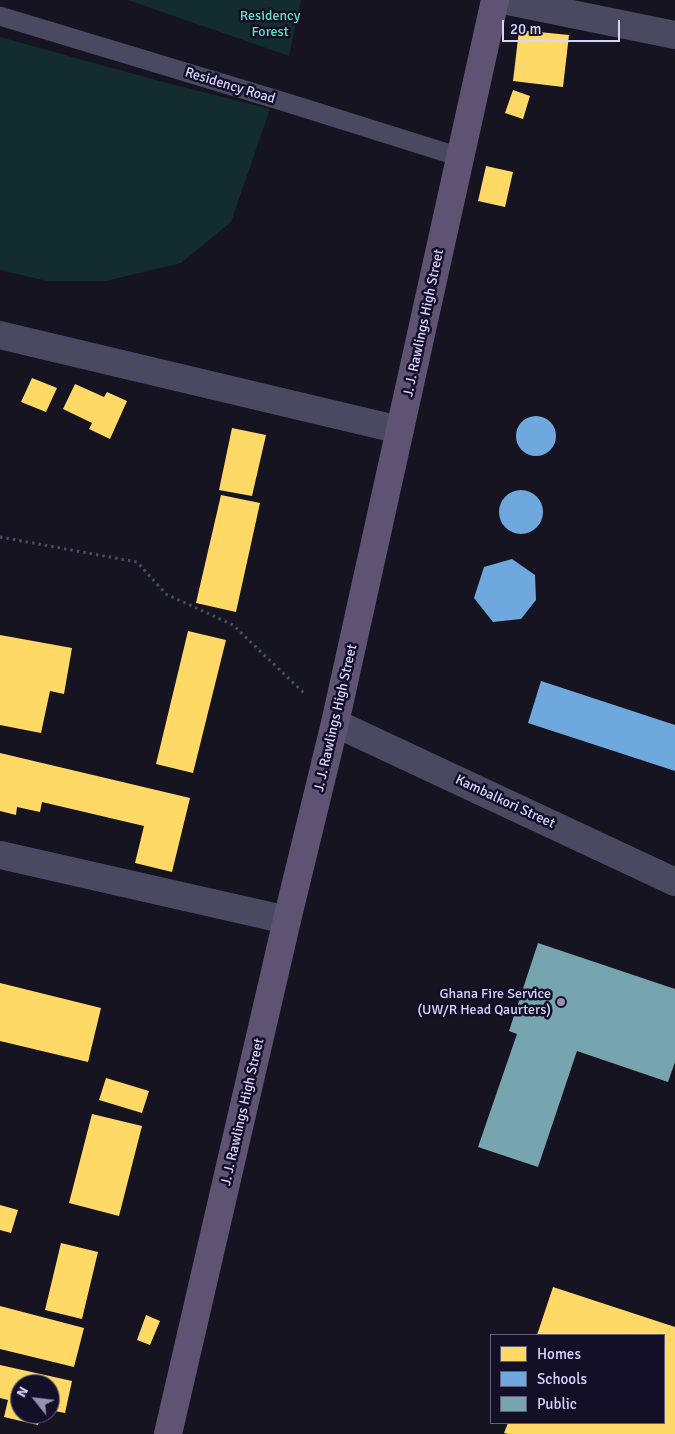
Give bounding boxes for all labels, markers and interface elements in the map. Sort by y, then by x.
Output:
park label: Residency Forest [240,8,300,40]
scale bar [505,10,622,42]
text: 20 m [510,20,541,38]
street label: Residency Road [183,64,277,108]
street label: J. J. Rawlings High Street [400,248,448,398]
street label: J. J. Rawlings High Street [311,643,361,793]
street label: Kambalkori Street [453,772,557,832]
place label: Ghana Fire Service (UW/R Head Qaurters) [417,986,551,1019]
marker: Ghana Fire Service (UW/R Head Qaurters) [555,996,567,1008]
street label: J. J. Rawlings High Street [218,1037,268,1187]
legend [490,1334,665,1424]
text: Homes [537,1345,581,1363]
text: Schools [537,1370,587,1388]
north arrow [10,1374,60,1424]
text: N [13,1384,32,1400]
text: Public [537,1395,577,1413]

